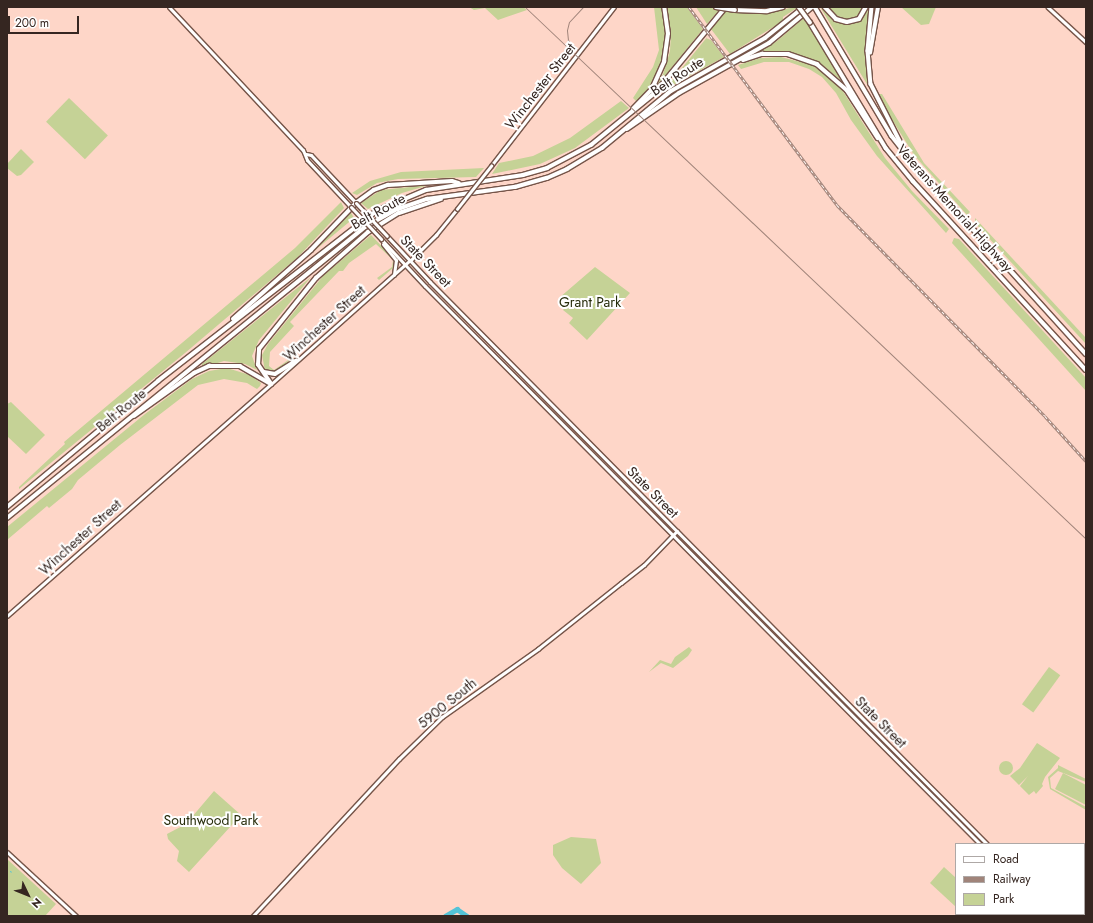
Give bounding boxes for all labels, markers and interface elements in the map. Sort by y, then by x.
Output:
scale bar [10,8,81,34]
text: 200 m [15,14,49,32]
street label: Winchester Street [501,40,579,132]
street label: Belt Route [648,53,706,99]
street label: Veterans Memorial Highway [893,141,1017,275]
street label: Belt Route [348,189,408,233]
street label: State Street [397,231,455,291]
street label: Winchester Street [279,282,369,364]
park label: Grant Park [559,294,621,310]
street label: Belt Route [93,385,149,435]
street label: State Street [624,463,682,521]
street label: Winchester Street [35,496,125,578]
street label: 5900 South [414,674,480,732]
street label: State Street [852,693,910,751]
park label: Southwood Park [163,812,259,828]
legend [955,843,1085,915]
text: Road [993,850,1019,868]
text: Railway [993,870,1031,888]
north arrow [8,875,48,915]
text: Park [993,890,1014,908]
text: N [28,895,46,912]

